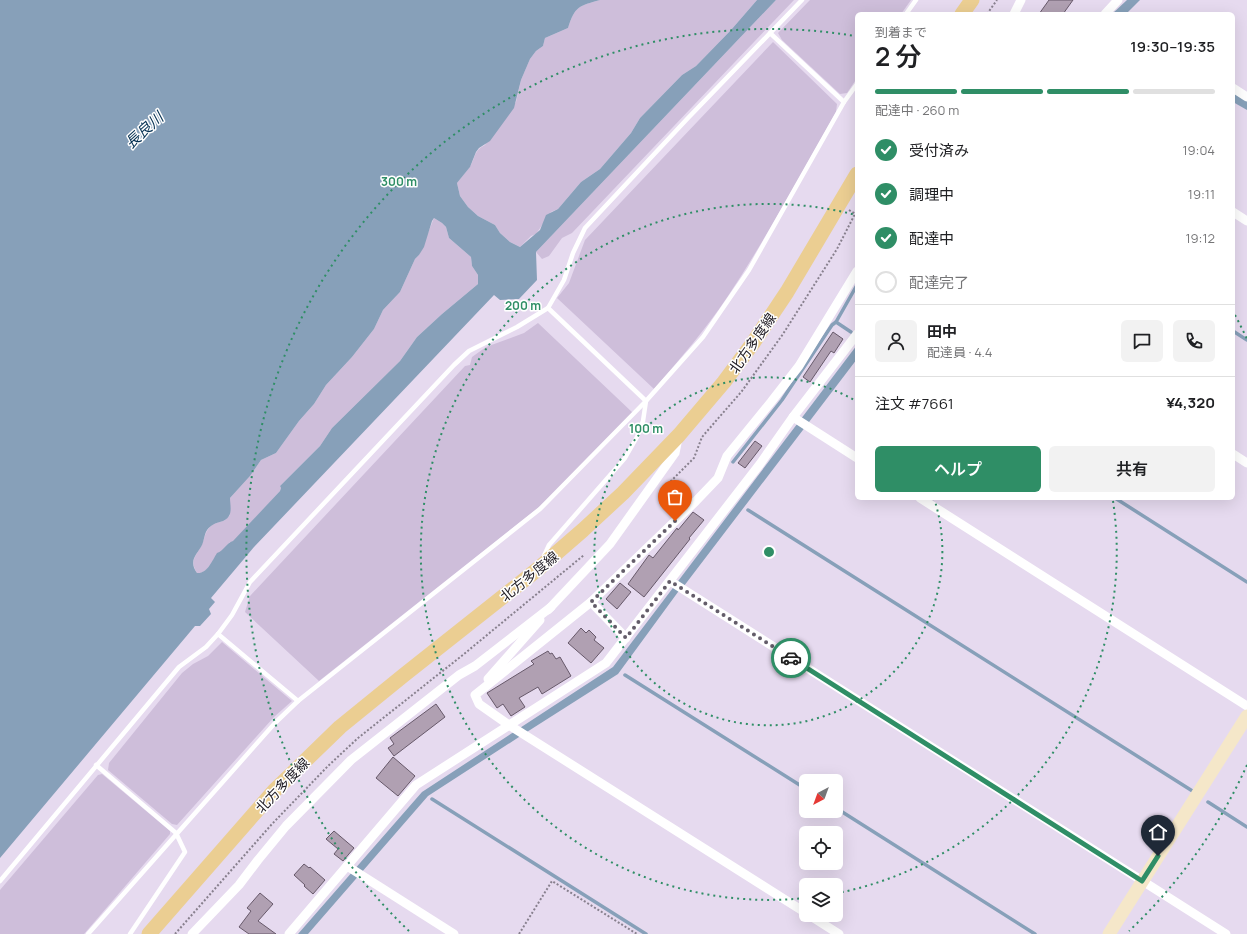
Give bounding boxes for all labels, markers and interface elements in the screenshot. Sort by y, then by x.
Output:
text: 到着まで [875,23,927,41]
text: 19:30–19:35 [1130,36,1215,57]
text: 2 分 [875,38,921,74]
text: 配達中 · 260 m [875,101,959,119]
water label: 長良川 [120,106,169,153]
icon: check [875,139,897,161]
text: 受付済み [909,140,969,161]
text: 19:04 [1182,141,1215,159]
text: 300 m [381,173,417,190]
icon: check [875,183,897,205]
text: 調理中 [909,184,954,205]
text: 19:11 [1188,185,1215,203]
icon: check [875,227,897,249]
text: 配達中 [909,228,954,249]
text: 19:12 [1185,229,1215,247]
text: 配達完了 [909,272,969,293]
text: 200 m [505,297,541,314]
street label: 北方多度線 [724,309,780,377]
button: person [875,320,917,362]
button: chat [1121,320,1163,362]
button: phone [1173,320,1215,362]
text: 田中 [927,321,957,342]
text: 配達員 · 4.4 [927,343,993,361]
text: ¥4,320 [1166,392,1215,413]
text: 注文 #7661 [875,393,954,414]
text: 100 m [629,420,663,437]
button: ヘルプ [875,446,1041,492]
button: 共有 [1049,446,1215,492]
pin [658,480,692,521]
icon: bag [664,486,686,508]
centre of rings [762,545,776,559]
street label: 北方多度線 [496,547,562,605]
courier [771,638,811,678]
icon: car [780,647,802,669]
street label: 北方多度線 [251,753,313,817]
north arrow [799,774,843,818]
map controls [799,774,843,922]
pin [1141,815,1175,856]
icon: home [1147,821,1169,843]
button: locate [799,826,843,870]
button: layers [799,878,843,922]

